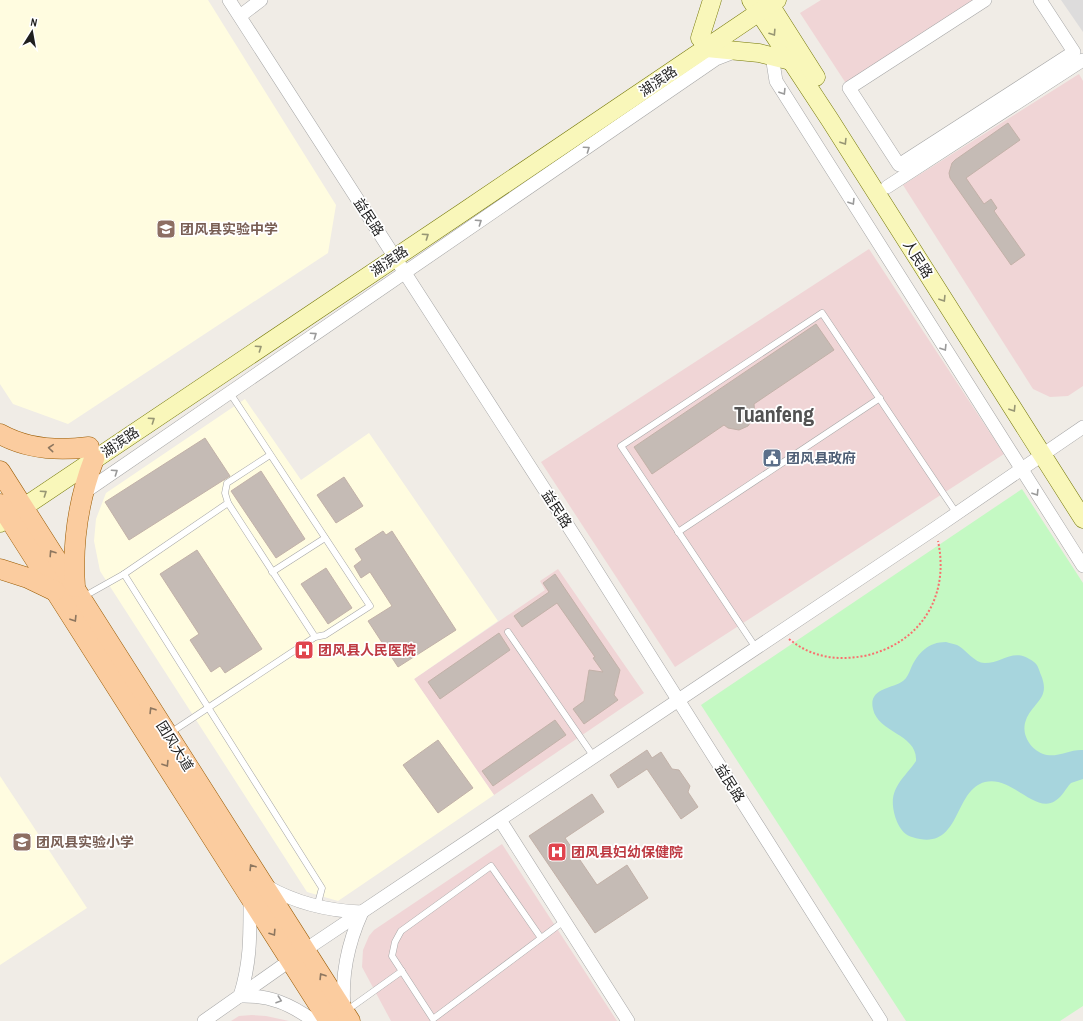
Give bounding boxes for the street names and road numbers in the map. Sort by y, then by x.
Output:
street label: 湖滨路 [636,62,680,100]
street label: 益民路 [350,194,388,240]
street label: 人民路 [899,236,937,282]
street label: 湖滨路 [367,242,411,280]
street label: 湖滨路 [98,423,142,461]
street label: 益民路 [538,486,576,532]
street label: 团风大道 [153,717,197,775]
street label: 益民路 [711,760,749,806]

